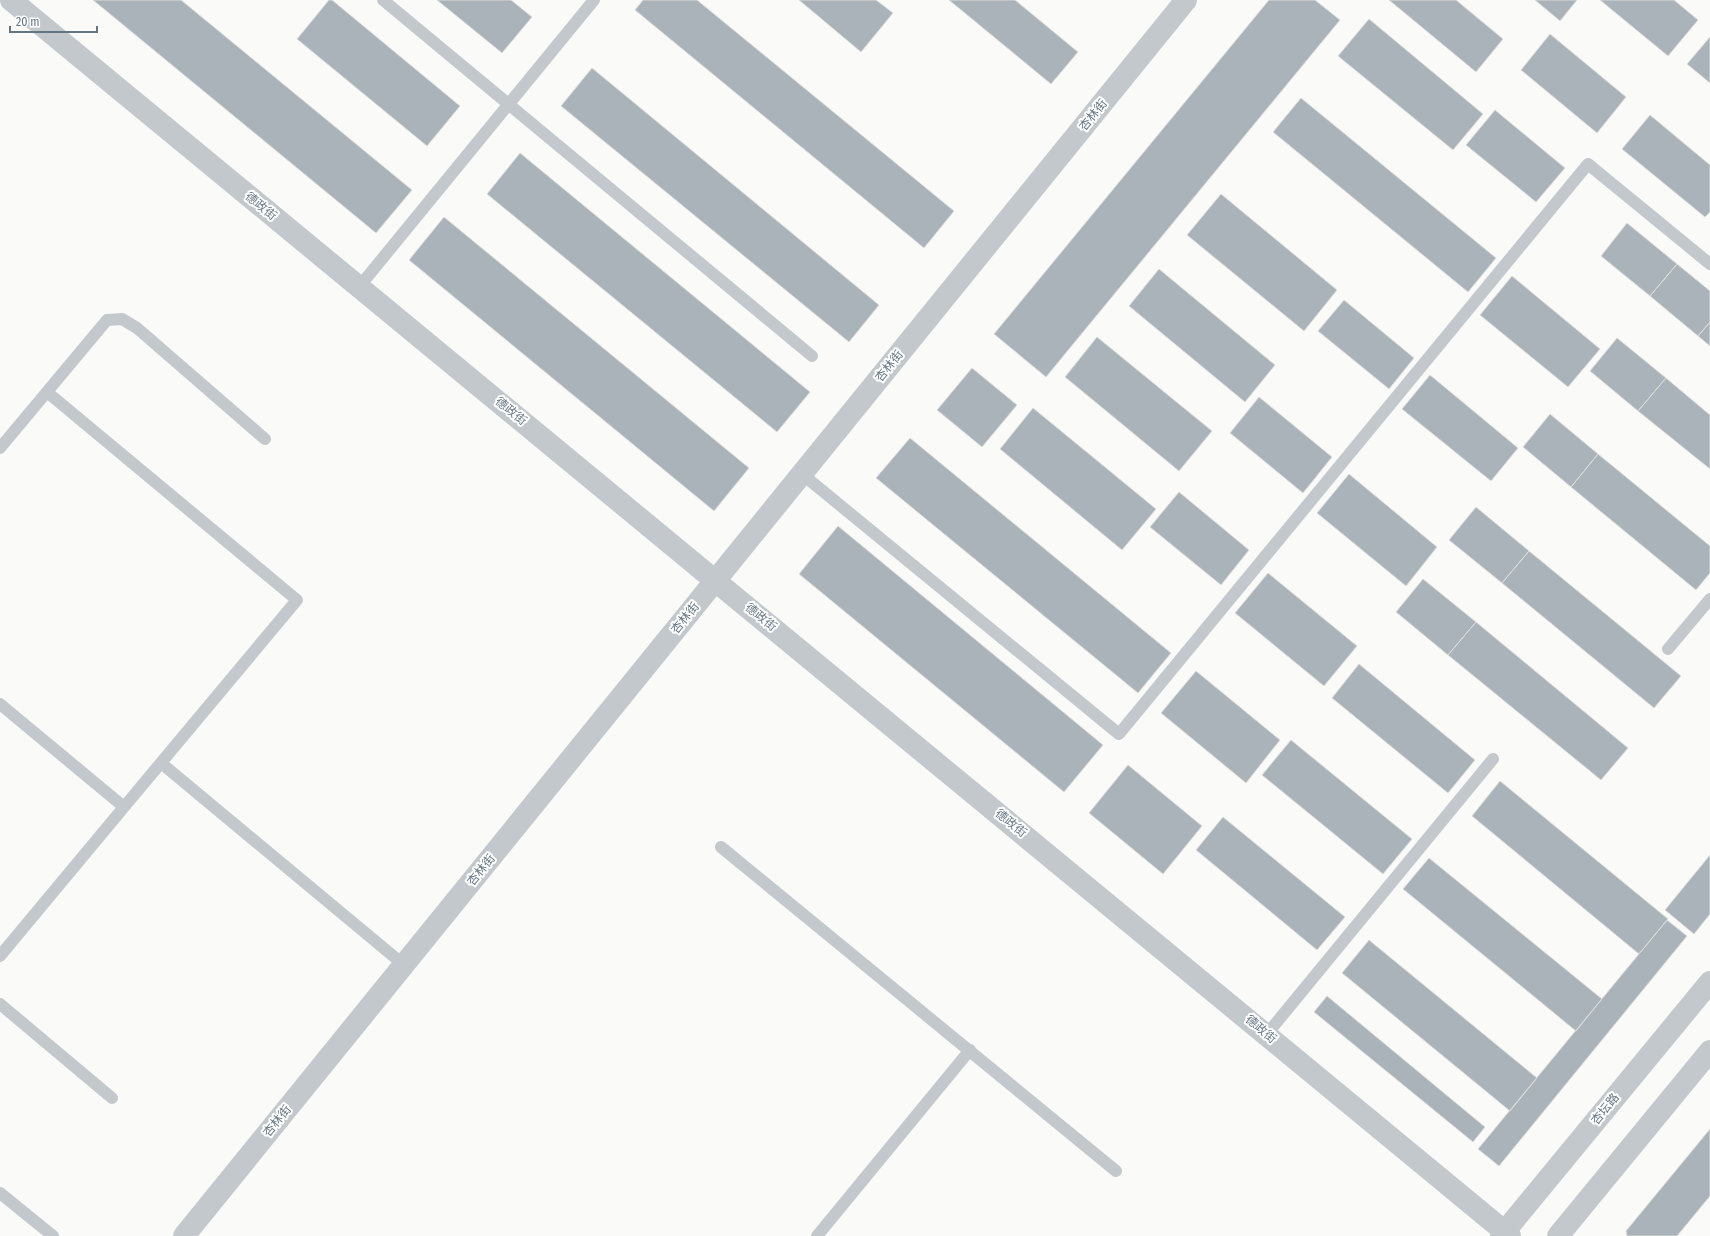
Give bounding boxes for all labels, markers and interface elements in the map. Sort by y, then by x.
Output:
scale bar [10,8,97,34]
text: 20 m [16,15,40,29]
street label: 杏林街 [1076,97,1110,133]
street label: 德政街 [243,189,279,223]
street label: 杏林街 [872,348,906,384]
street label: 德政街 [493,394,529,428]
street label: 杏林街 [668,600,702,636]
street label: 德政街 [743,600,779,634]
street label: 德政街 [993,806,1029,840]
street label: 杏林街 [464,852,498,888]
street label: 德政街 [1243,1012,1279,1046]
street label: 杏坛路 [1588,1091,1622,1127]
street label: 杏林街 [260,1103,294,1139]

